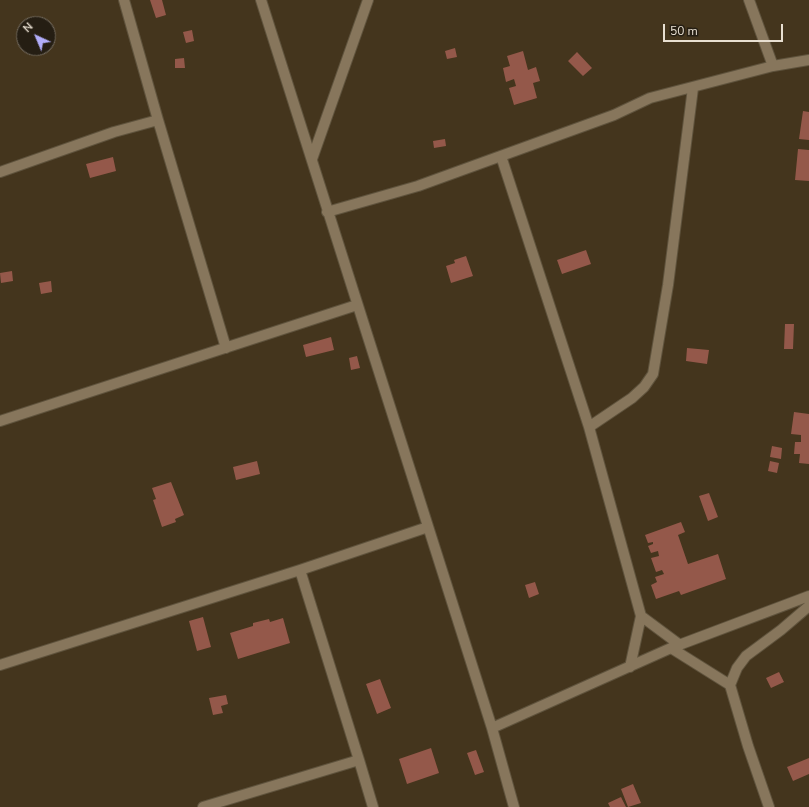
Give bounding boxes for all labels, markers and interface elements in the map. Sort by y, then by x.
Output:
north arrow [16,16,56,56]
scale bar [665,16,785,42]
text: N [20,19,36,36]
text: 50 m [670,23,698,39]

